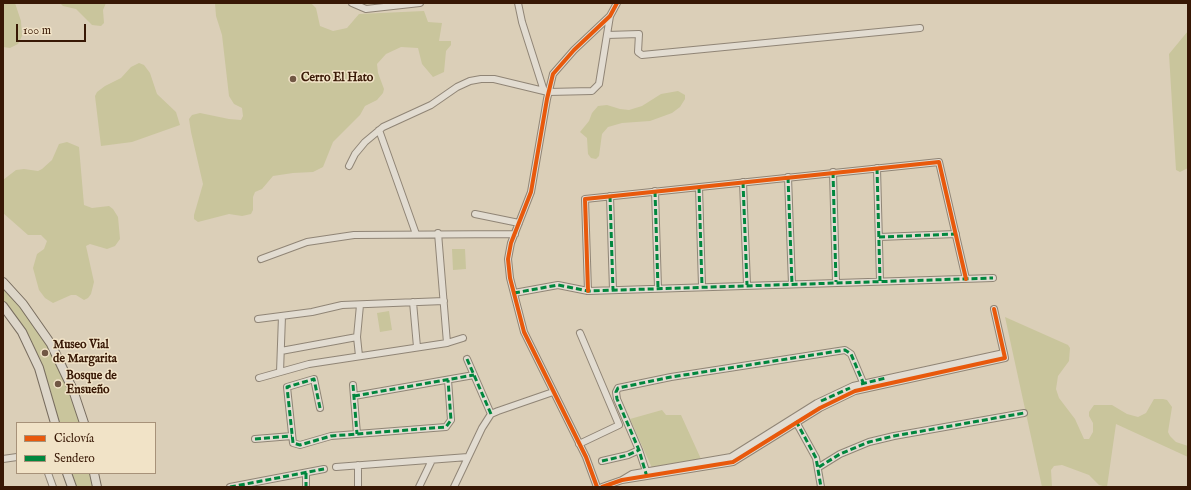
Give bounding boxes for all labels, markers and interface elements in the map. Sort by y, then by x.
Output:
scale bar [18,16,88,42]
text: 100 m [23,23,51,38]
place label: Cerro El Hato [301,72,373,86]
marker: Cerro El Hato [288,74,298,84]
place label: Museo Vial de Margarita [53,339,117,367]
marker: Museo Vial de Margarita [40,348,50,358]
place label: Bosque de Ensueño [66,370,117,398]
marker: Bosque de Ensueño [53,379,63,389]
legend [16,422,156,474]
text: Ciclovía [54,431,94,446]
text: Sendero [54,451,95,466]

